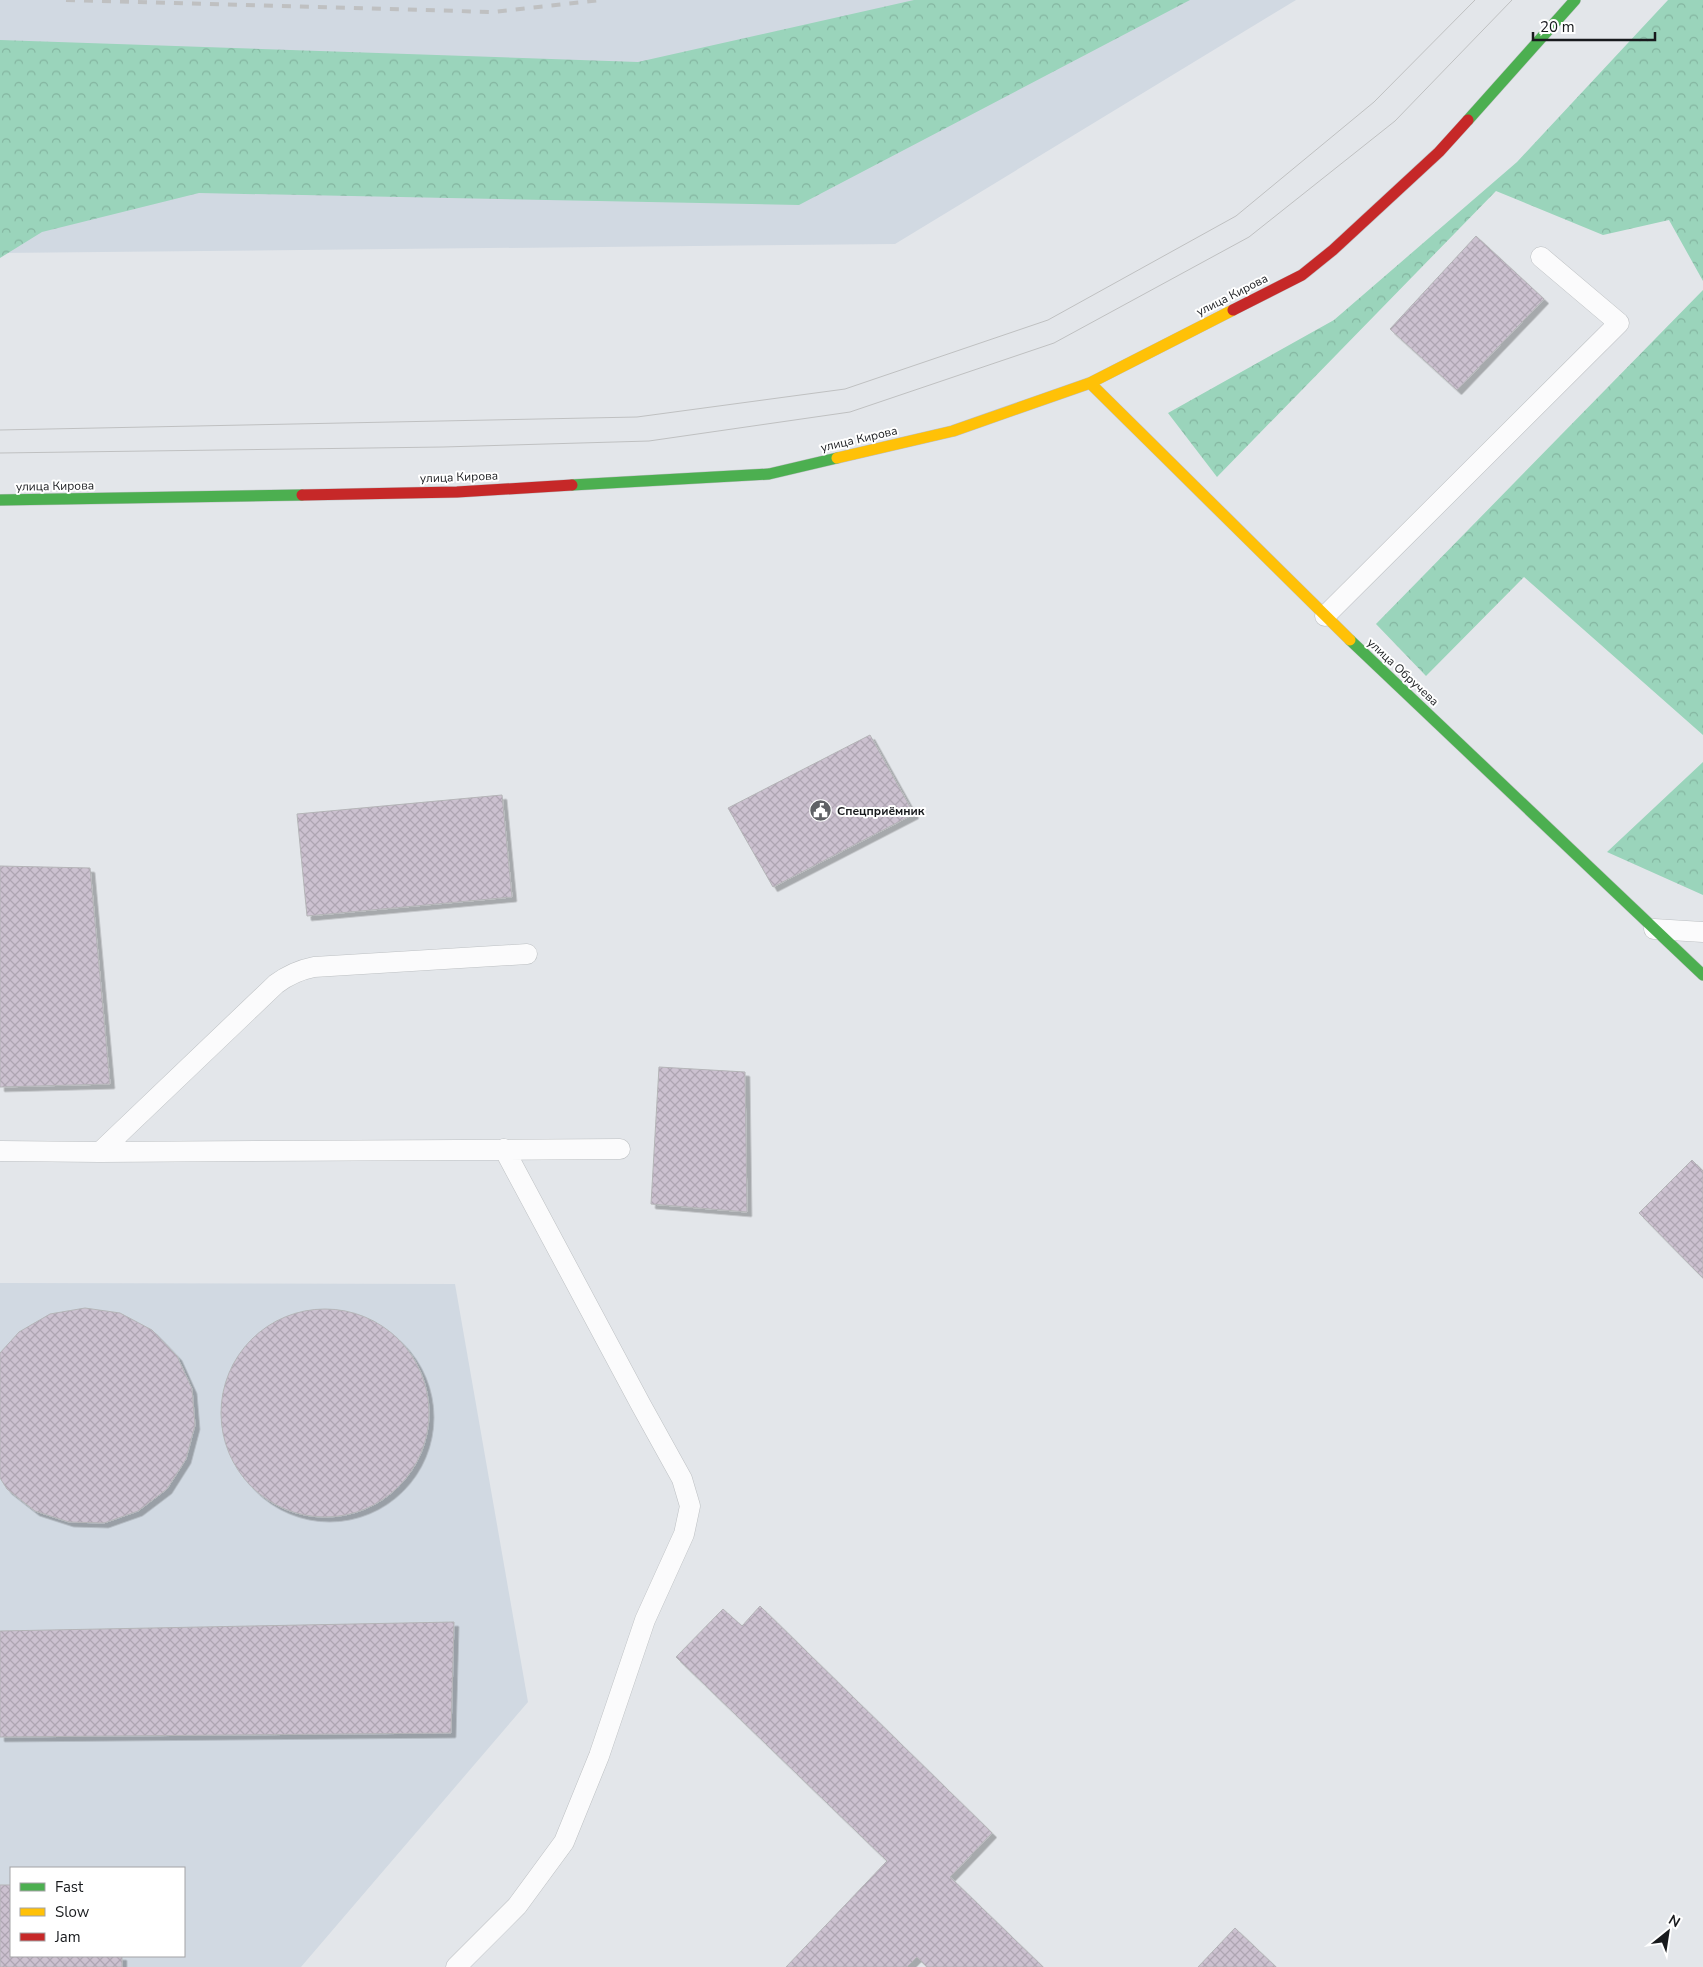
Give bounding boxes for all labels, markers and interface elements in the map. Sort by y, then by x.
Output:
scale bar [1533,10,1656,42]
text: 20 m [1540,17,1575,37]
street label: улица Кирова [1194,270,1270,320]
street label: улица Кирова [819,422,899,456]
street label: улица Кирова [420,468,498,486]
street label: улица Кирова [16,477,94,495]
street label: улица Обручева [1364,635,1442,709]
public building icon: Спецприёмник [809,799,833,823]
place label: Спецприёмник [837,803,925,819]
legend [10,1867,185,1957]
text: Fast [55,1877,84,1897]
text: Slow [55,1902,90,1922]
north arrow [1643,1907,1693,1957]
text: N [1665,1910,1684,1932]
text: Jam [54,1927,81,1947]

